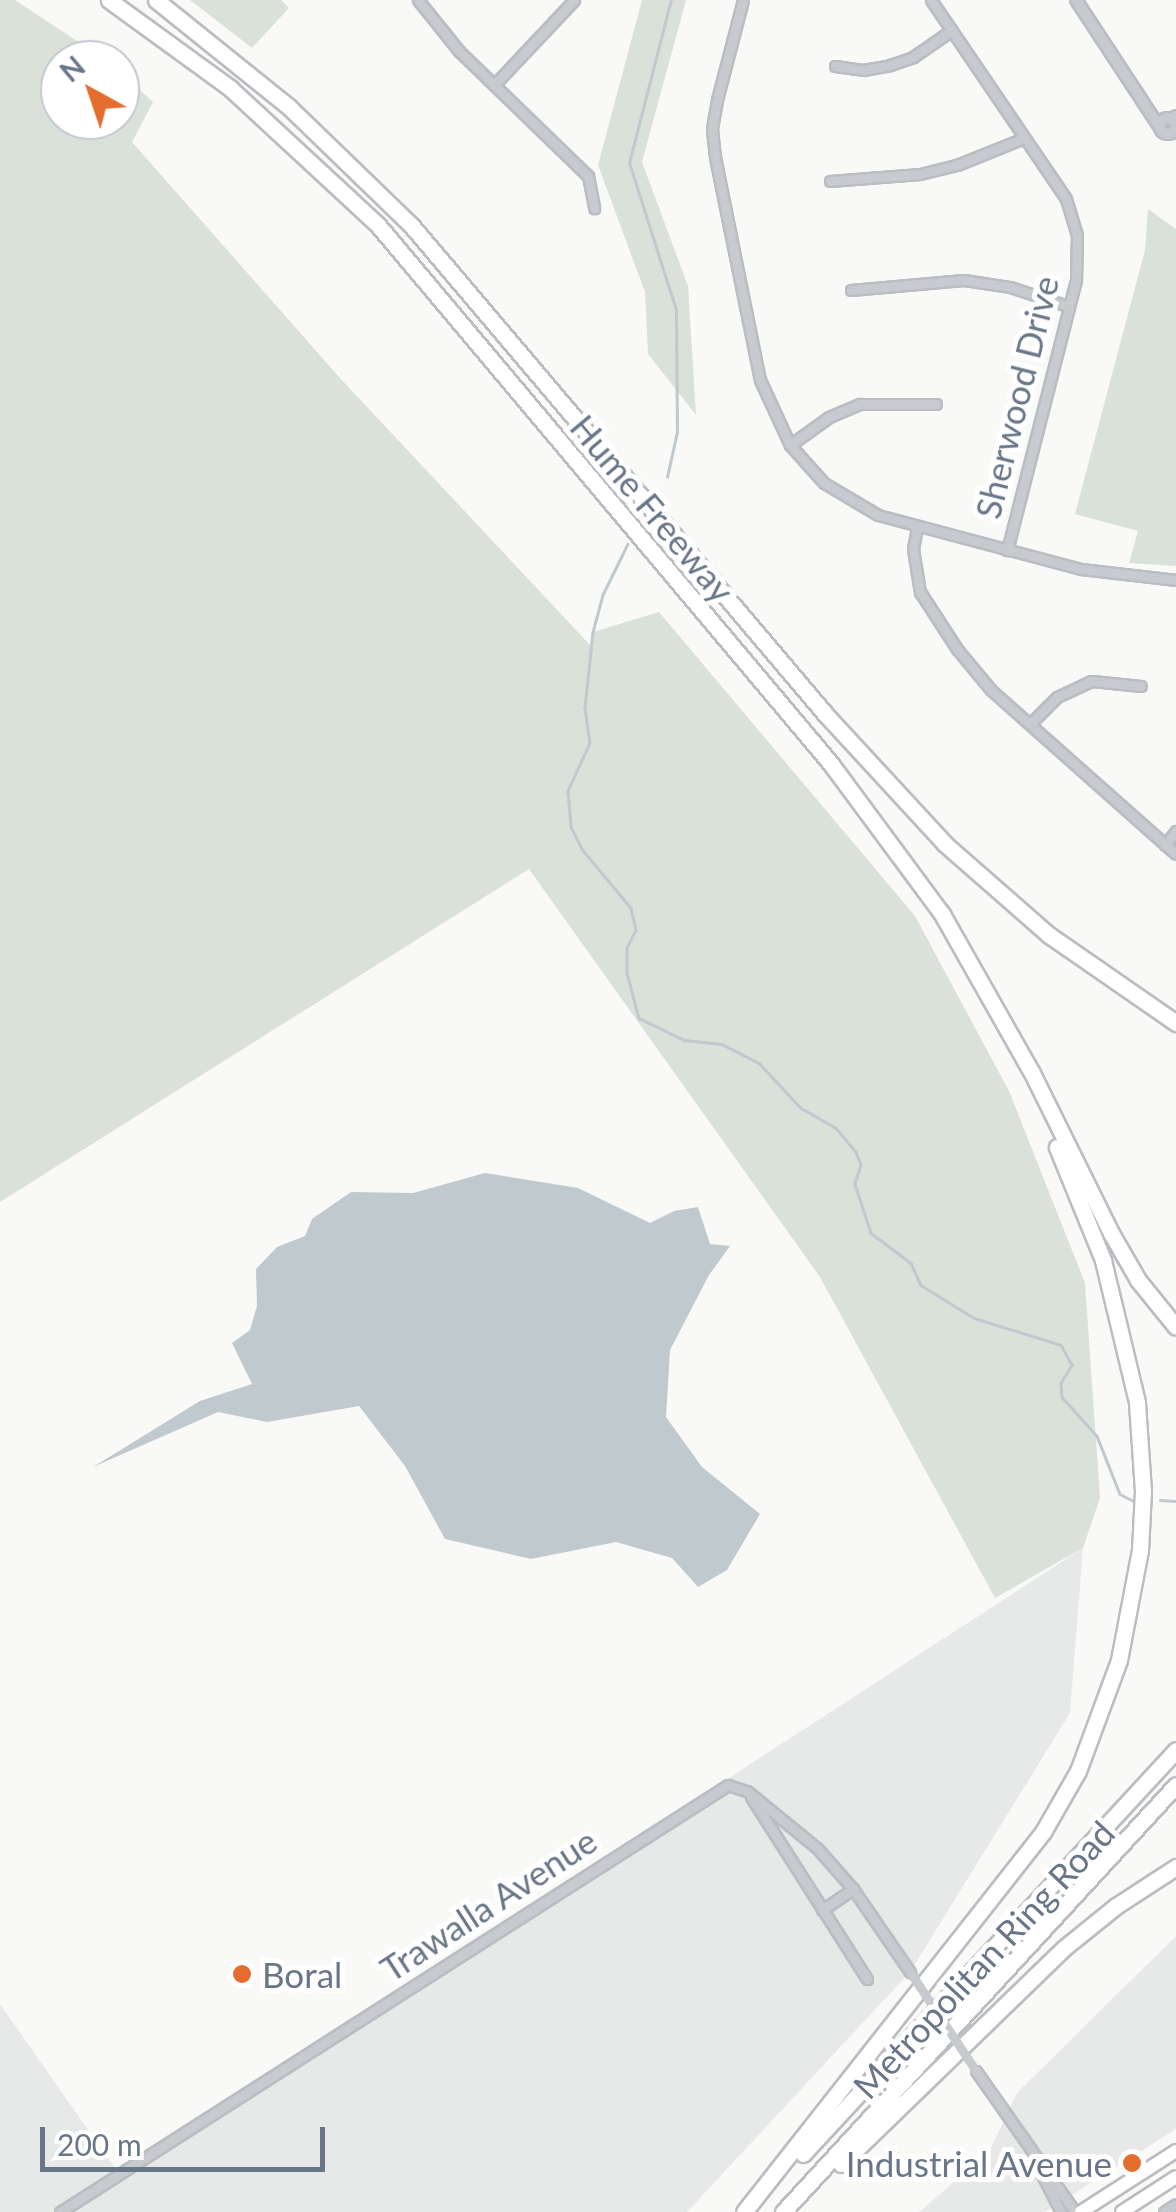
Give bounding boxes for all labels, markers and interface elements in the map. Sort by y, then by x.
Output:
north arrow [40,40,140,140]
text: N [53,49,91,89]
street label: Sherwood Drive [966,271,1066,523]
street label: Hume Freeway [562,406,744,610]
street label: Metropolitan Ring Road [844,1812,1122,2106]
street label: Trawalla Avenue [372,1818,604,1990]
place label: Boral [262,1953,342,1995]
marker: Boral [231,1963,253,1985]
scale bar [45,2107,330,2169]
text: 200 m [57,2126,142,2162]
place label: Industrial Avenue [844,2142,1112,2184]
marker: Industrial Avenue [1121,2152,1143,2174]

